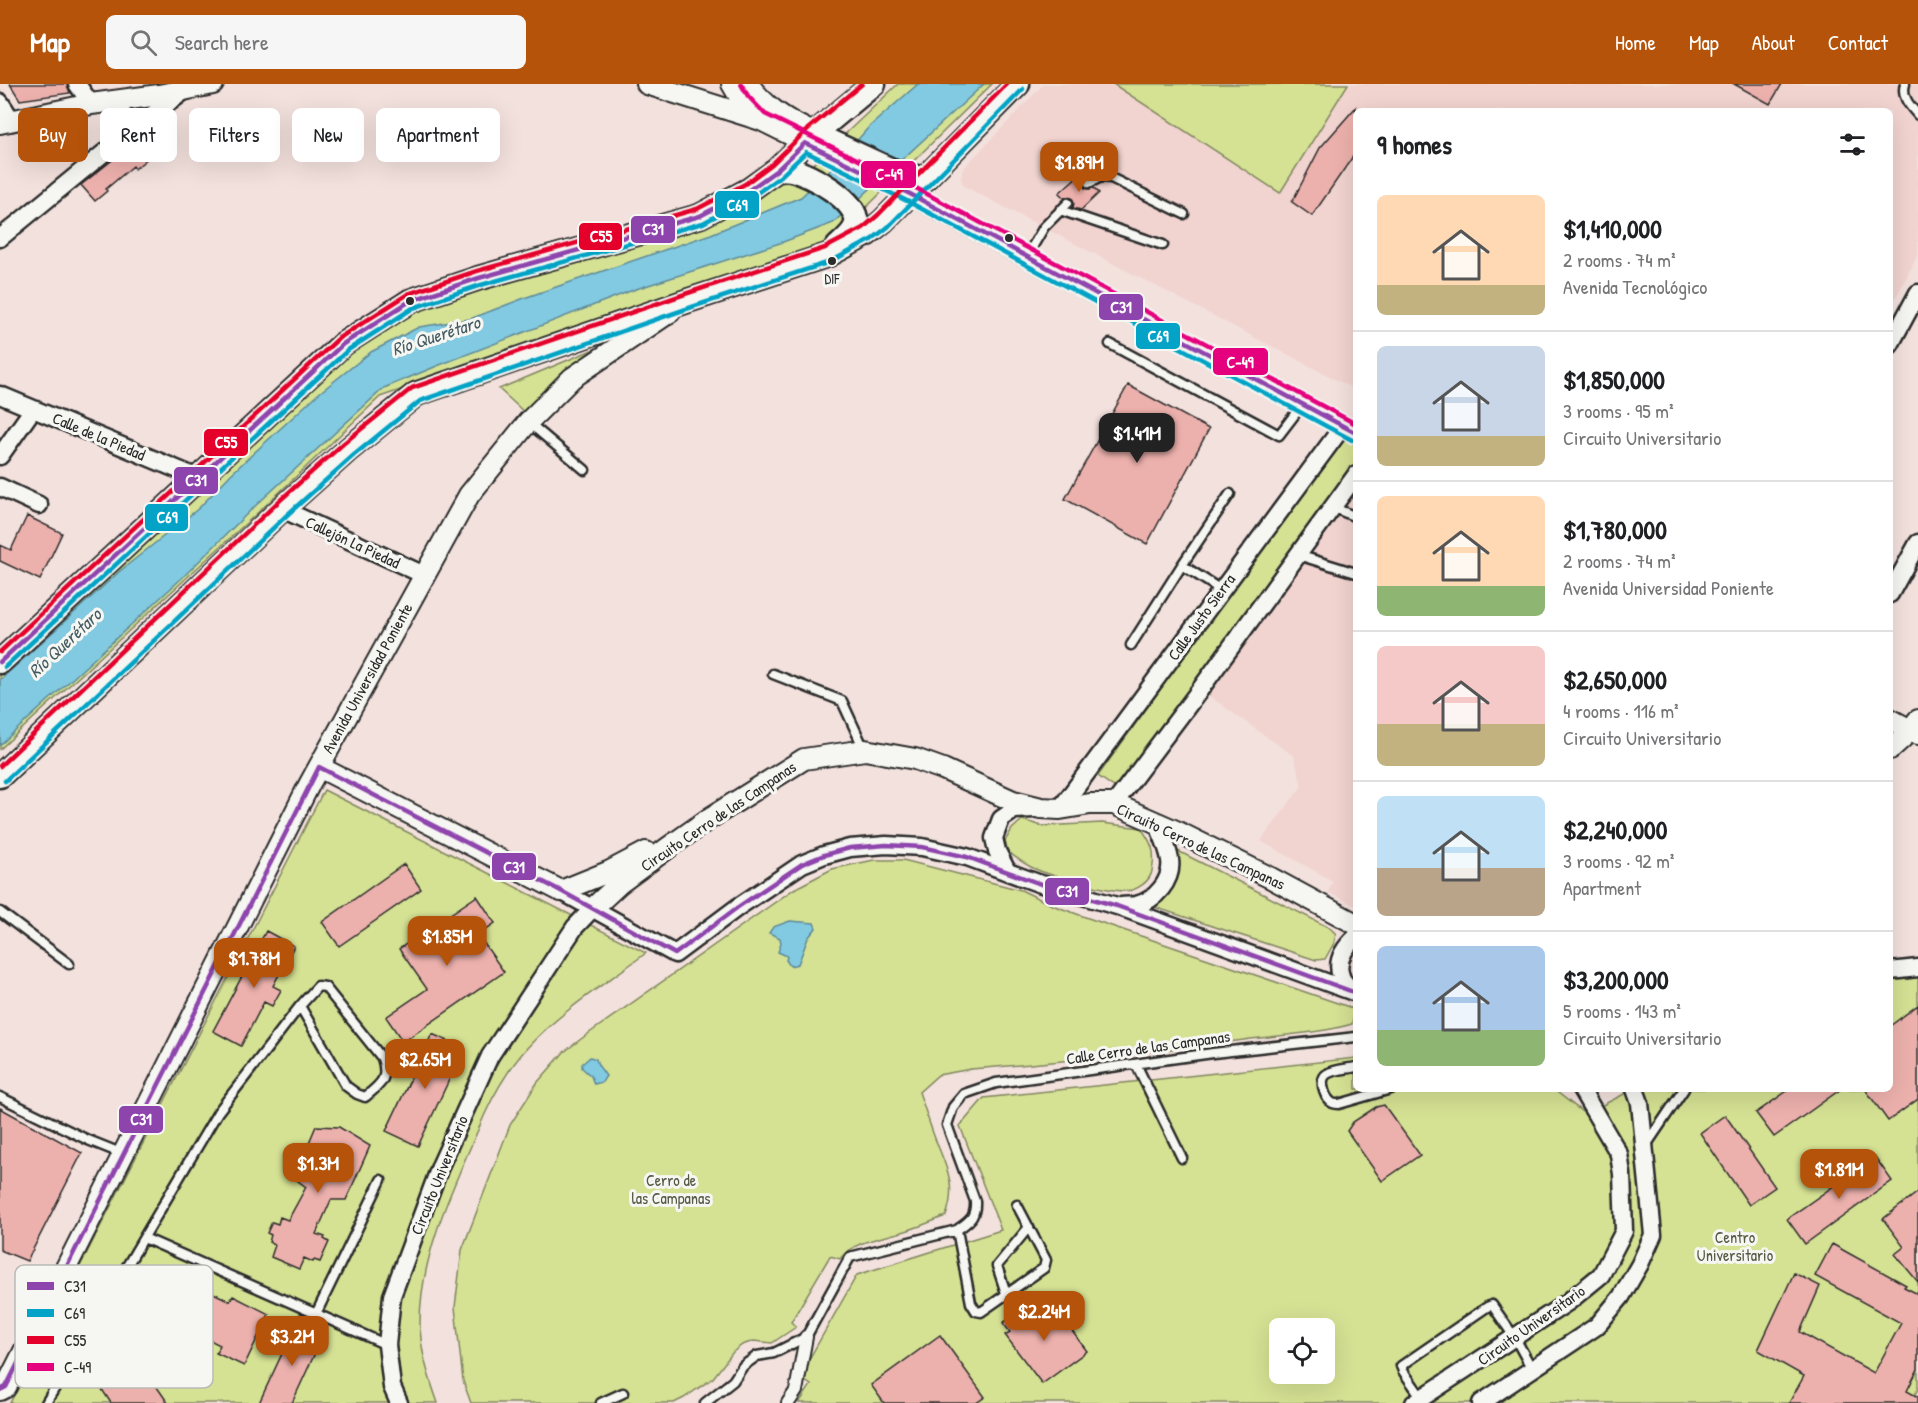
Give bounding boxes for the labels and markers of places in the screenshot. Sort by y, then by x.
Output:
pin: $1.89M [1030,142,1128,193]
unlabelled marker [1003,232,1015,244]
marker: DIF [826,255,838,267]
place label: DIF [824,269,840,288]
unlabelled marker [404,295,416,307]
pin: $1.41M [1088,413,1186,464]
pin: $1.85M [398,916,496,967]
pin: $1.78M [205,938,303,989]
pin: $2.65M [376,1039,474,1090]
pin: $1.3M [276,1143,360,1194]
pin: $1.81M [1790,1149,1888,1200]
pin: $2.24M [995,1291,1093,1342]
pin: $3.2M [250,1316,334,1367]

